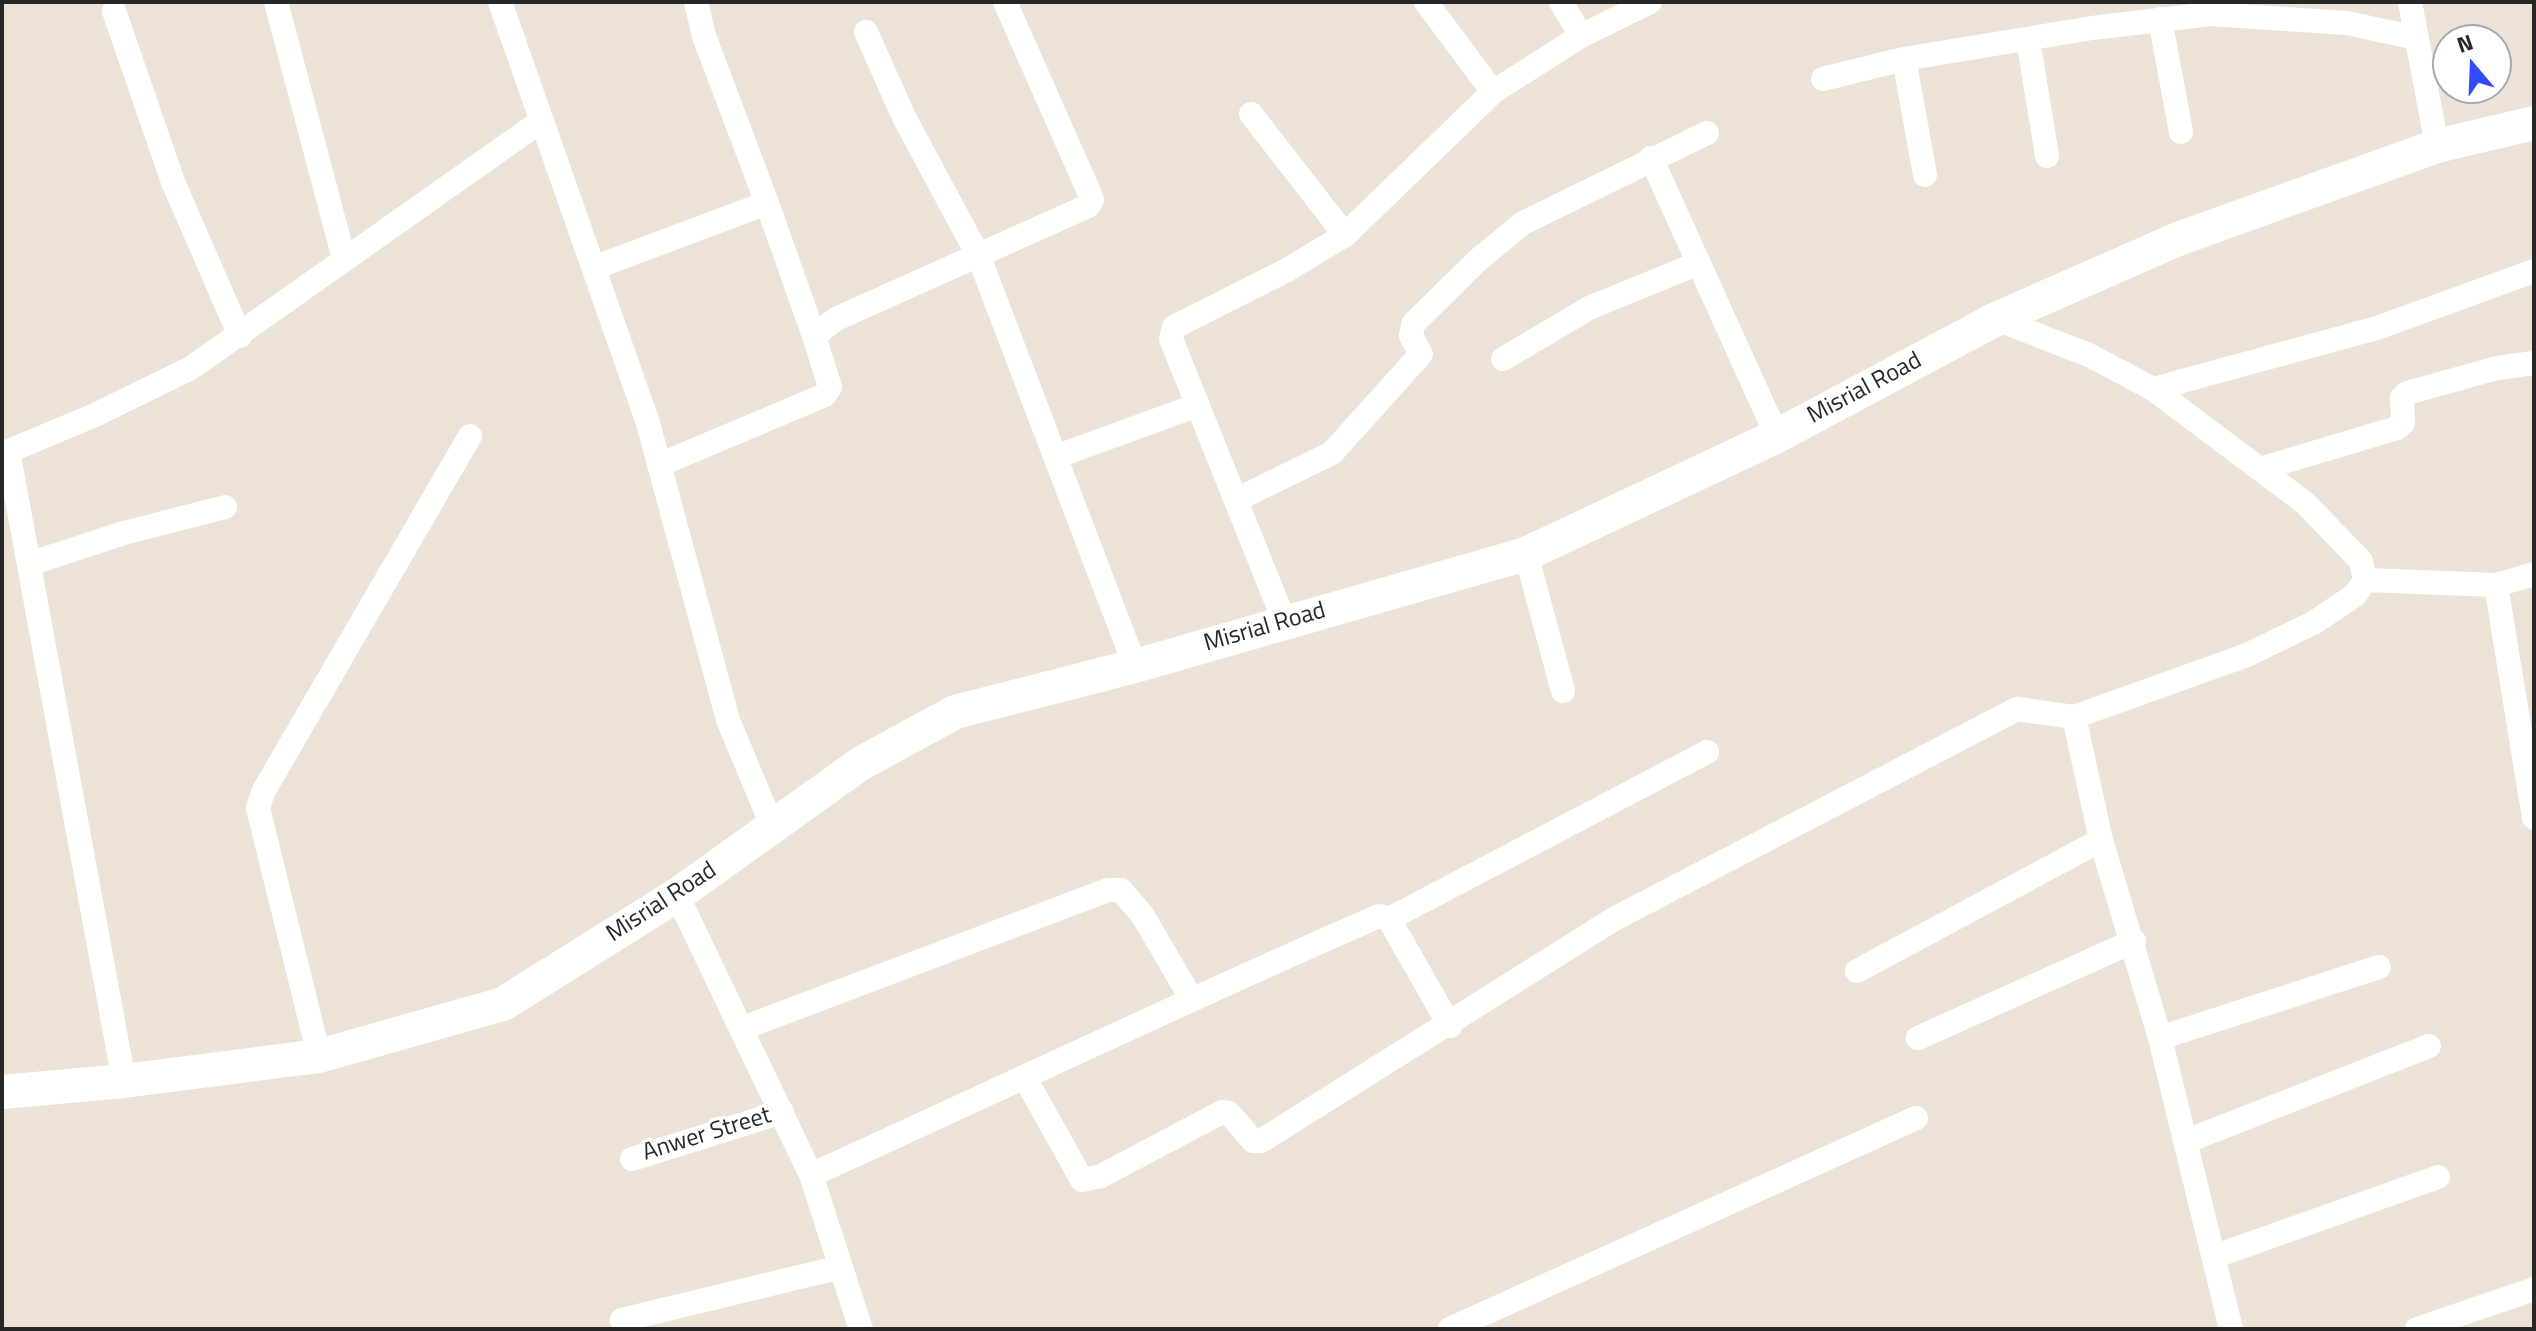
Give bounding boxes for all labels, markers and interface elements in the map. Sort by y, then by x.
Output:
north arrow [2432,24,2512,104]
text: N [2452,25,2478,62]
street label: Misrial Road [1803,347,1927,431]
street label: Misrial Road [1201,597,1329,659]
street label: Misrial Road [602,857,722,949]
street label: Anwer Street [639,1102,775,1168]

